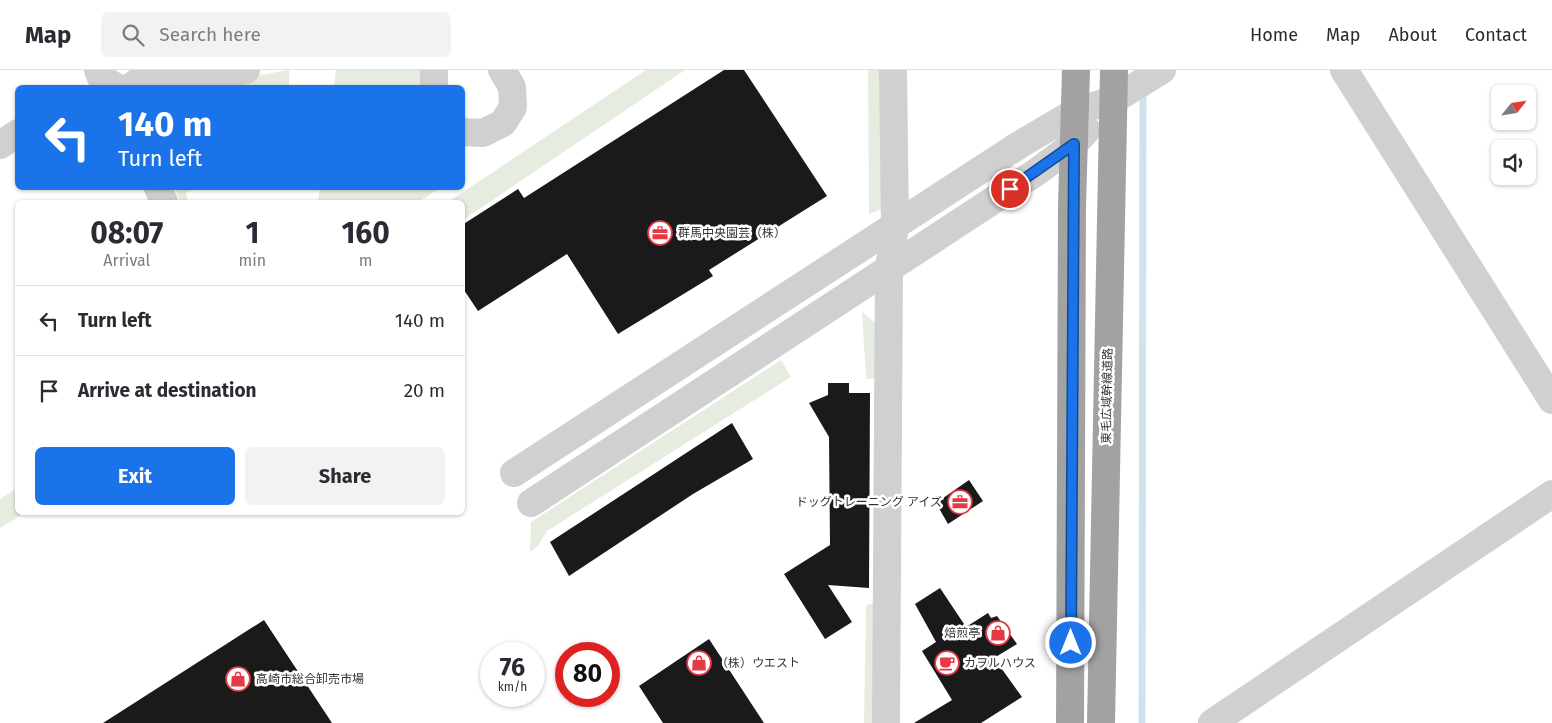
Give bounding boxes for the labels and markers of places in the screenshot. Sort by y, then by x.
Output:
pin [989,168,1031,210]
office icon: 群馬中央園芸（株） [647,220,673,246]
place label: 群馬中央園芸（株） [678,226,786,240]
office icon: ドッグトレーニング アイズ [947,489,973,515]
place label: ドッグトレーニング アイズ [796,495,942,509]
shop icon: 焙煎亭 [985,620,1011,646]
place label: 焙煎亭 [944,626,980,640]
shop icon: （株）ウエスト [686,650,712,676]
cafe icon: カヲルハウス [934,650,960,676]
place label: （株）ウエスト [716,656,800,670]
place label: カヲルハウス [964,656,1036,670]
shop icon: 高崎市総合卸売市場 [225,666,251,692]
place label: 高崎市総合卸売市場 [256,672,364,686]

